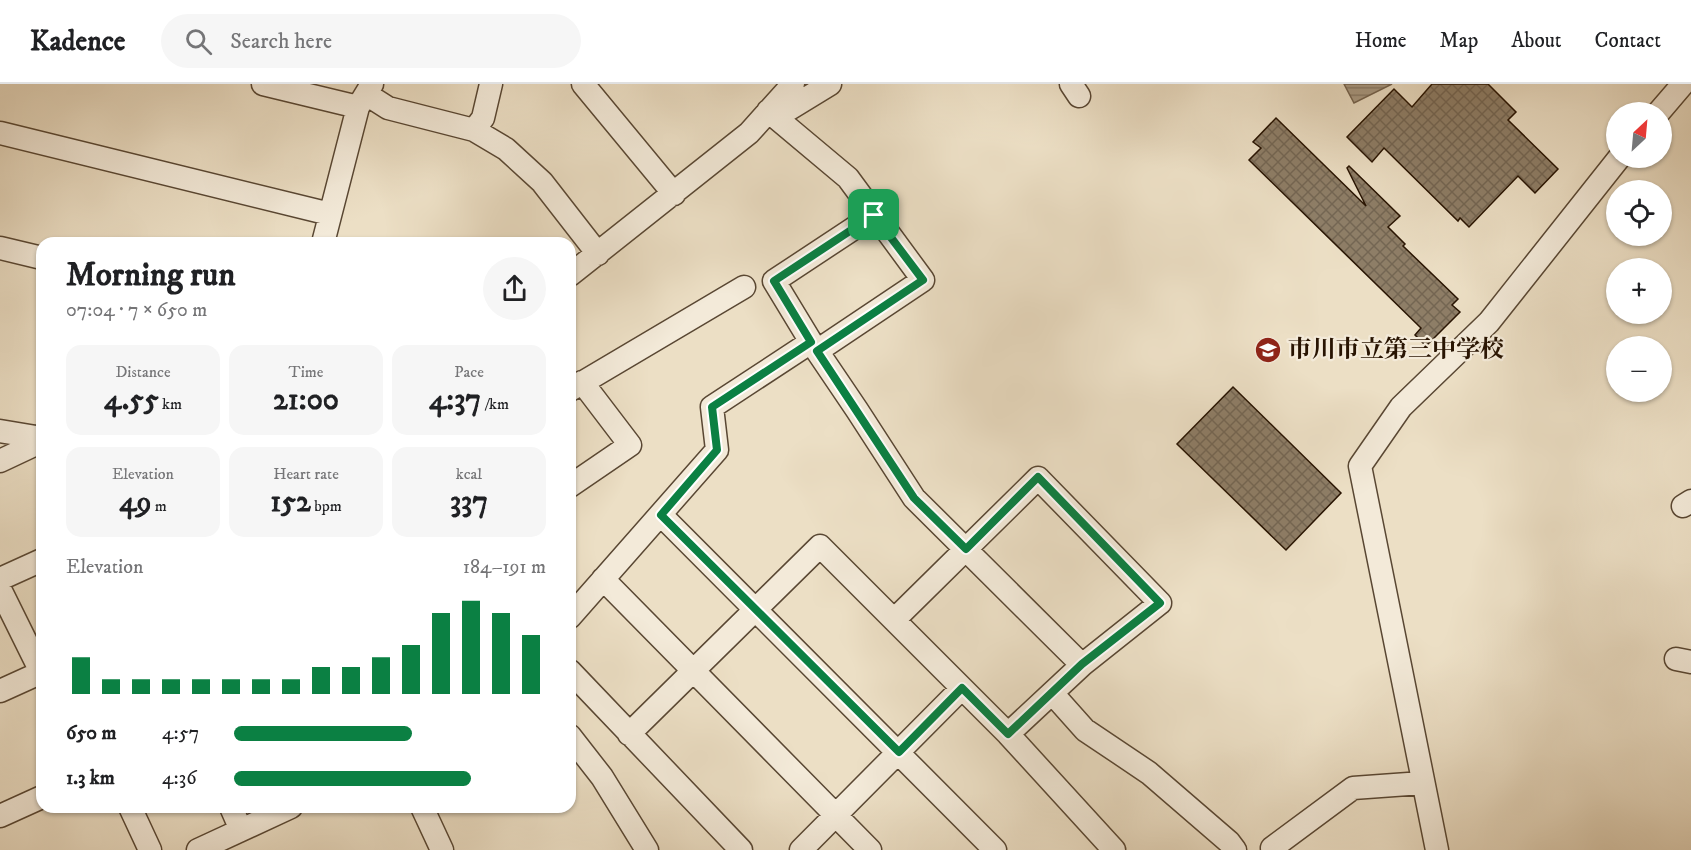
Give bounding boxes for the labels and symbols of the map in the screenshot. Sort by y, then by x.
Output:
north arrow [1606,102,1672,168]
pin [848,189,899,240]
school or university icon: 市川市立第三中学校 [1253,335,1283,365]
place label: 市川市立第三中学校 [1288,335,1504,365]

